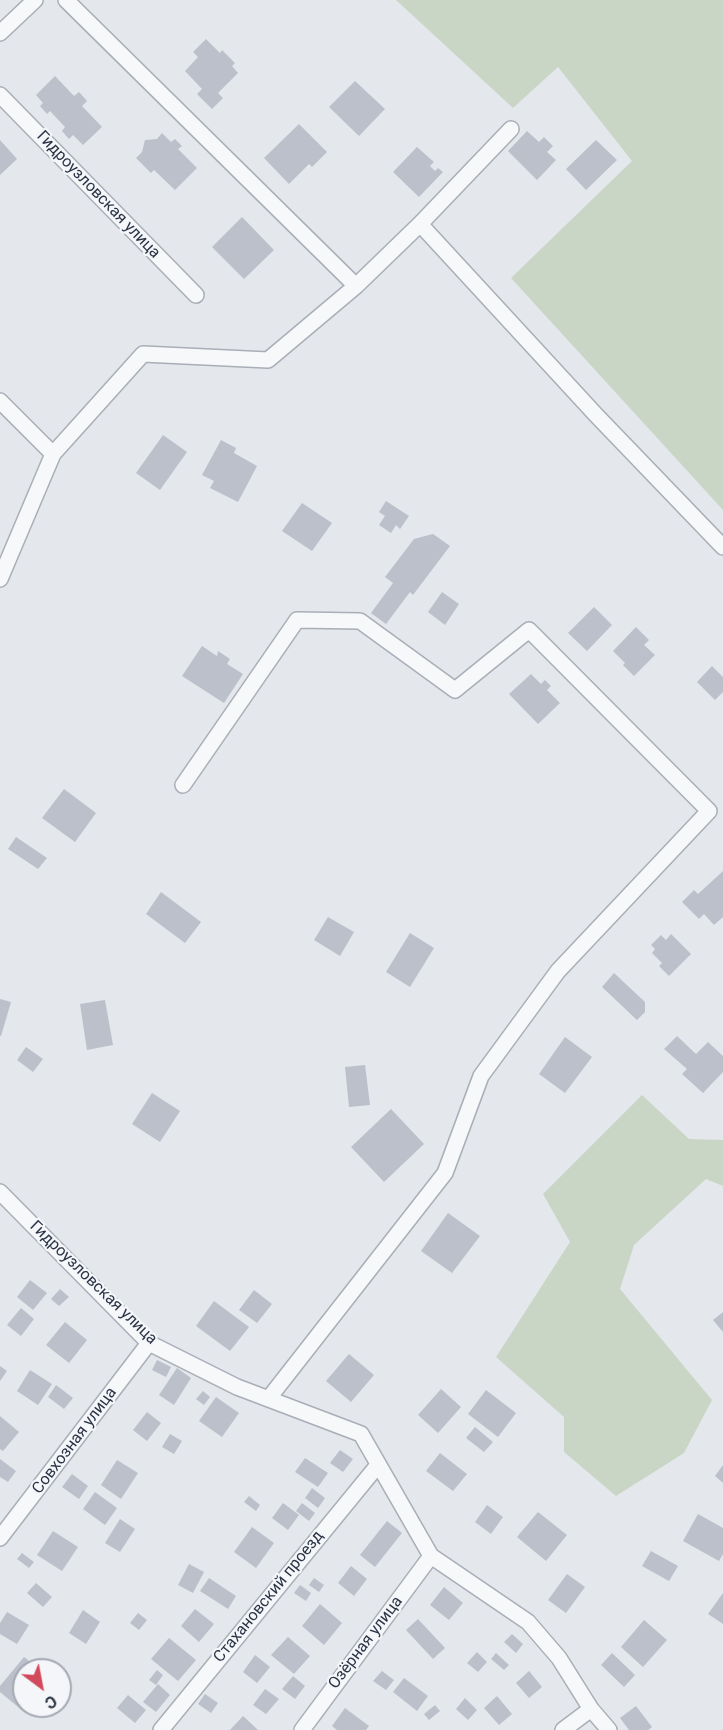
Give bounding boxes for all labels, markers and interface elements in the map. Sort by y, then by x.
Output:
street label: Гидроузловская улица [32,127,164,263]
street label: Гидроузловская улица [25,1217,161,1349]
street label: Совхозная улица [29,1384,121,1498]
street label: Стахановский проезд [210,1527,328,1667]
street label: Озёрная улица [325,1593,407,1693]
north arrow [12,1658,72,1718]
text: С [41,1691,60,1713]

